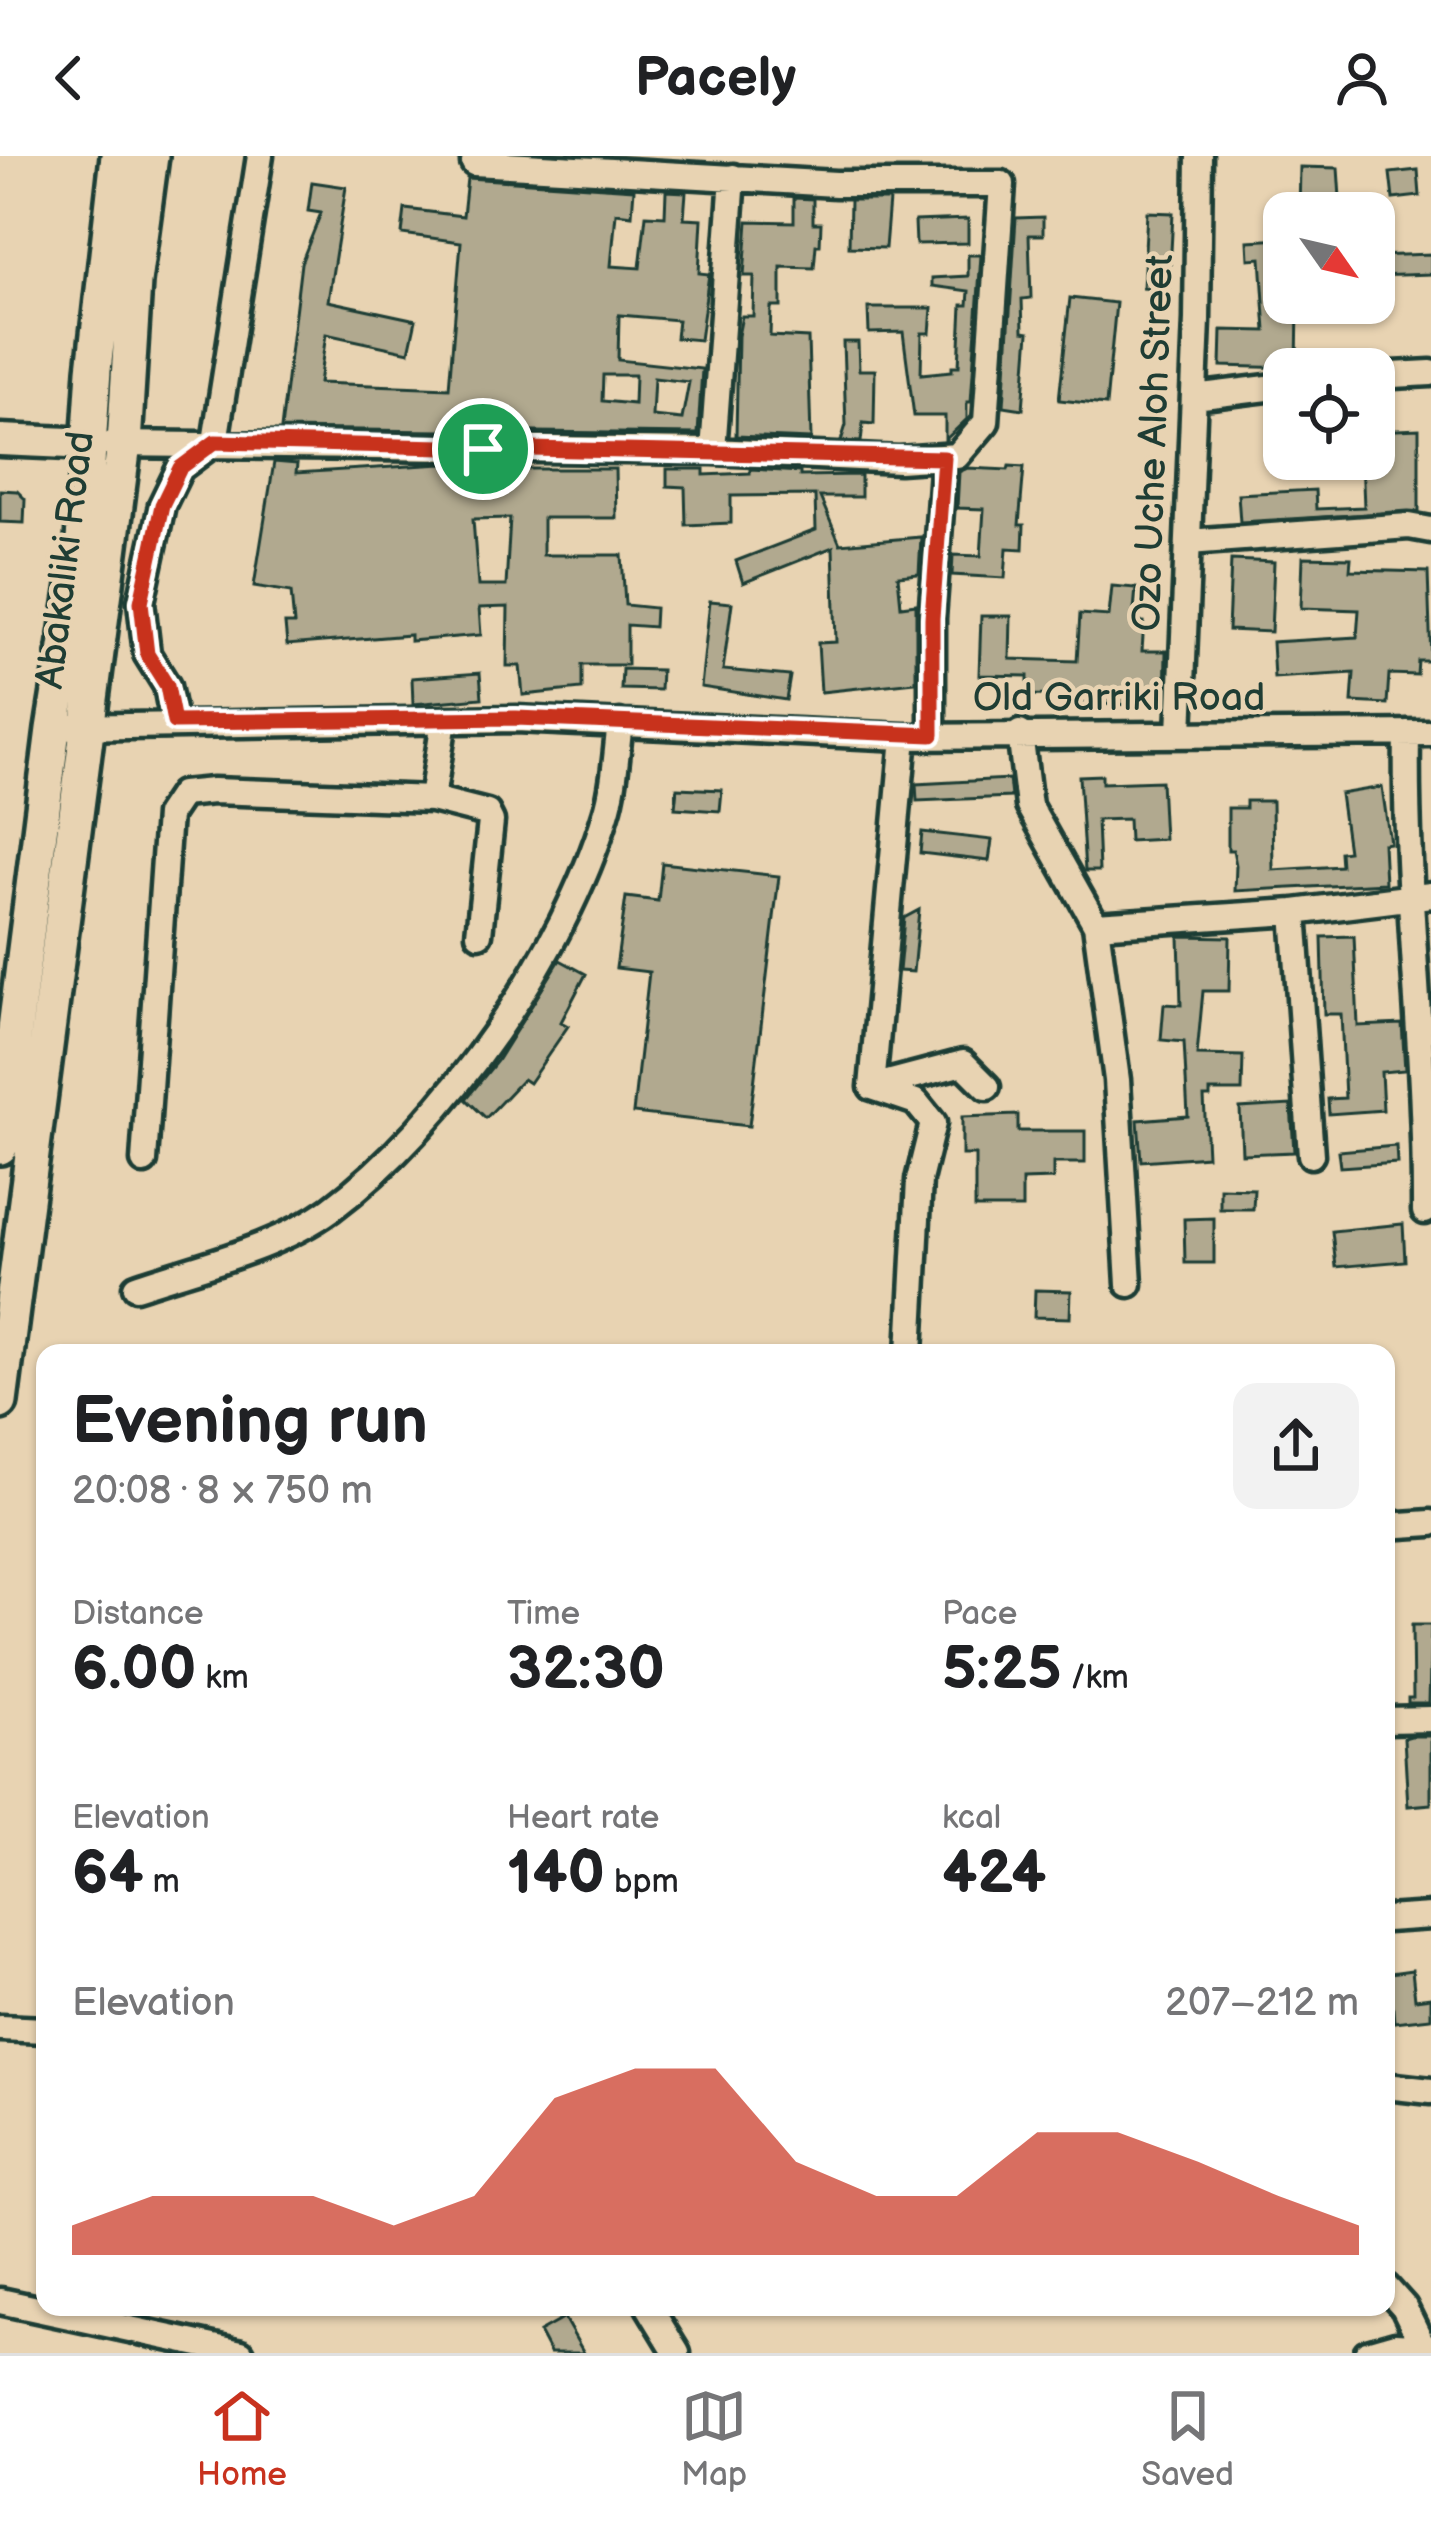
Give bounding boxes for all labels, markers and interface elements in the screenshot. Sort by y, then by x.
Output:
icon: back [36,45,102,111]
icon: person [1329,45,1395,111]
text: Pacely [635,46,796,111]
north arrow [1263,192,1395,324]
map controls [1263,192,1395,480]
street label: Ozo Uche Aloh Street [1124,254,1184,632]
button: locate [1263,348,1395,480]
pin [432,398,534,500]
icon: arrive [450,416,516,482]
street label: Abakaliki Road [27,428,105,692]
street label: Old Garriki Road [973,675,1265,722]
text: Evening run [72,1383,428,1462]
button: share [1233,1383,1359,1509]
text: 20:08 · 8 × 750 m [72,1468,373,1515]
text: Distance [72,1594,204,1634]
text: Time [507,1594,580,1634]
text: Pace [942,1594,1017,1634]
text: 6.00 [72,1634,196,1706]
text: 32:30 [507,1634,665,1706]
text: 5:25 [942,1634,1062,1706]
text: km [196,1658,249,1698]
text: /km [1062,1658,1129,1698]
text: Elevation [72,1798,210,1838]
text: Heart rate [507,1798,659,1838]
text: kcal [942,1798,1001,1838]
text: 64 [72,1838,144,1910]
text: 140 [507,1838,605,1910]
text: 424 [942,1838,1046,1910]
text: m [144,1862,180,1902]
text: bpm [605,1862,679,1902]
text: Elevation [72,1980,235,2027]
text: 207–212 m [1165,1980,1359,2027]
tab: Home [197,2383,287,2495]
tab: Map [681,2383,747,2495]
tab: Saved [1141,2383,1234,2495]

